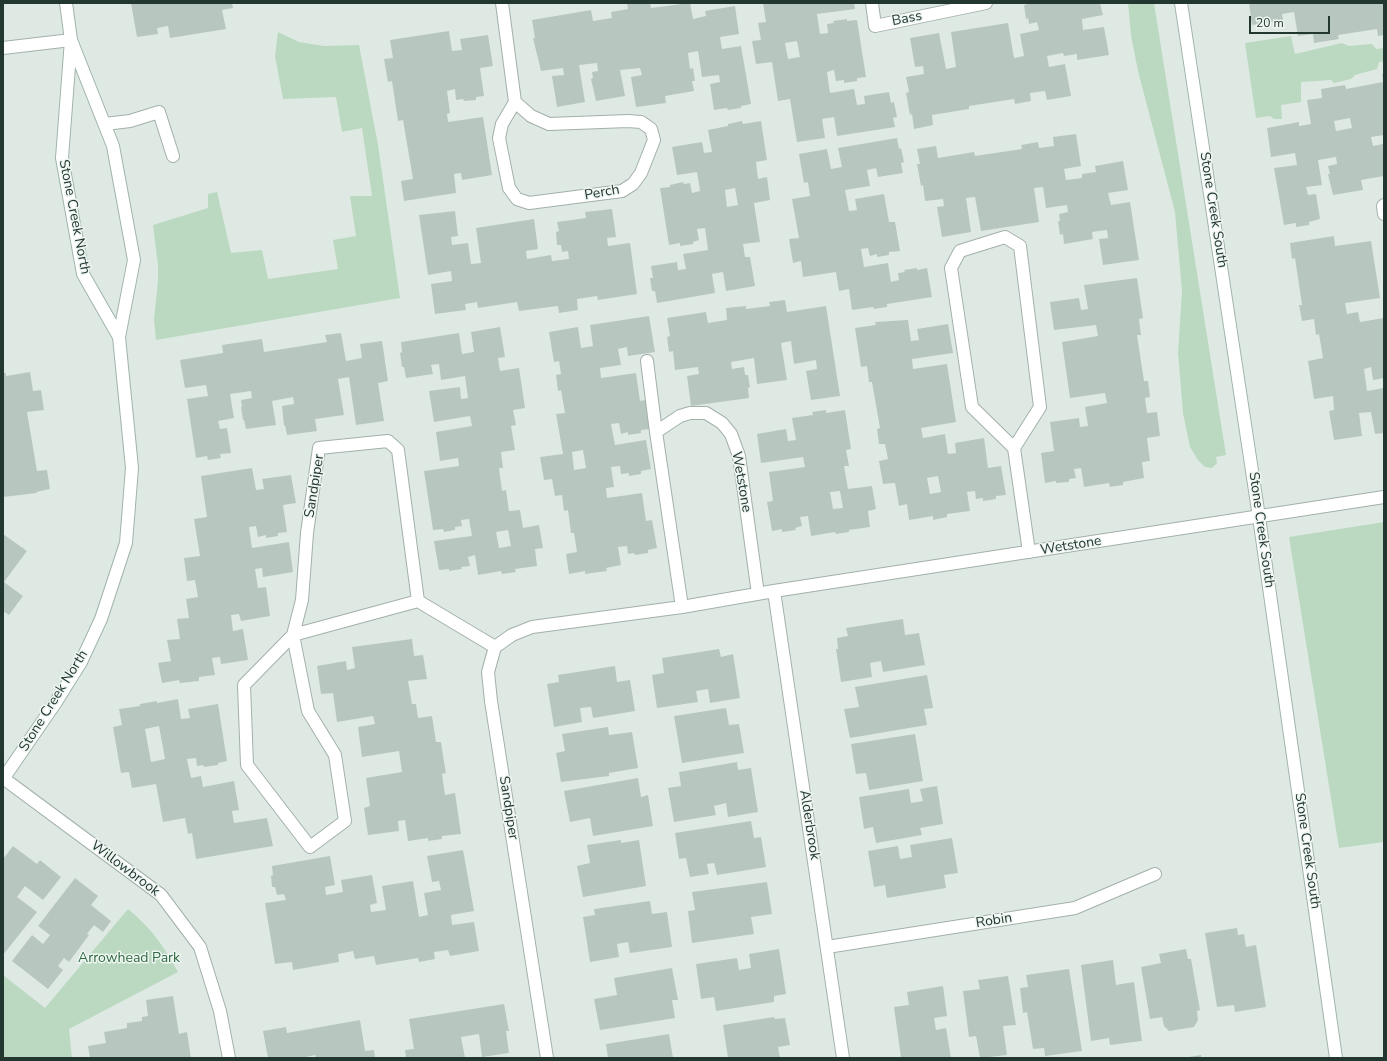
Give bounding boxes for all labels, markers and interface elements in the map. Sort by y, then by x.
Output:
street label: Bass [891,8,923,30]
scale bar [1251,8,1332,34]
text: 20 m [1256,15,1284,31]
street label: Stone Creek South [1196,151,1230,269]
street label: Stone Creek North [55,158,93,276]
street label: Perch [583,182,621,204]
street label: Wetstone [727,450,755,514]
street label: Sandpiper [302,453,328,519]
street label: Stone Creek South [1245,471,1277,589]
street label: Wetstone [1039,533,1103,559]
street label: Stone Creek North [16,647,92,755]
street label: Sandpiper [495,775,521,841]
street label: Alderbrook [795,789,823,861]
street label: Stone Creek South [1291,792,1323,910]
street label: Willowbrook [87,838,163,900]
street label: Robin [975,910,1013,932]
park label: Arrowhead Park [78,951,180,967]

